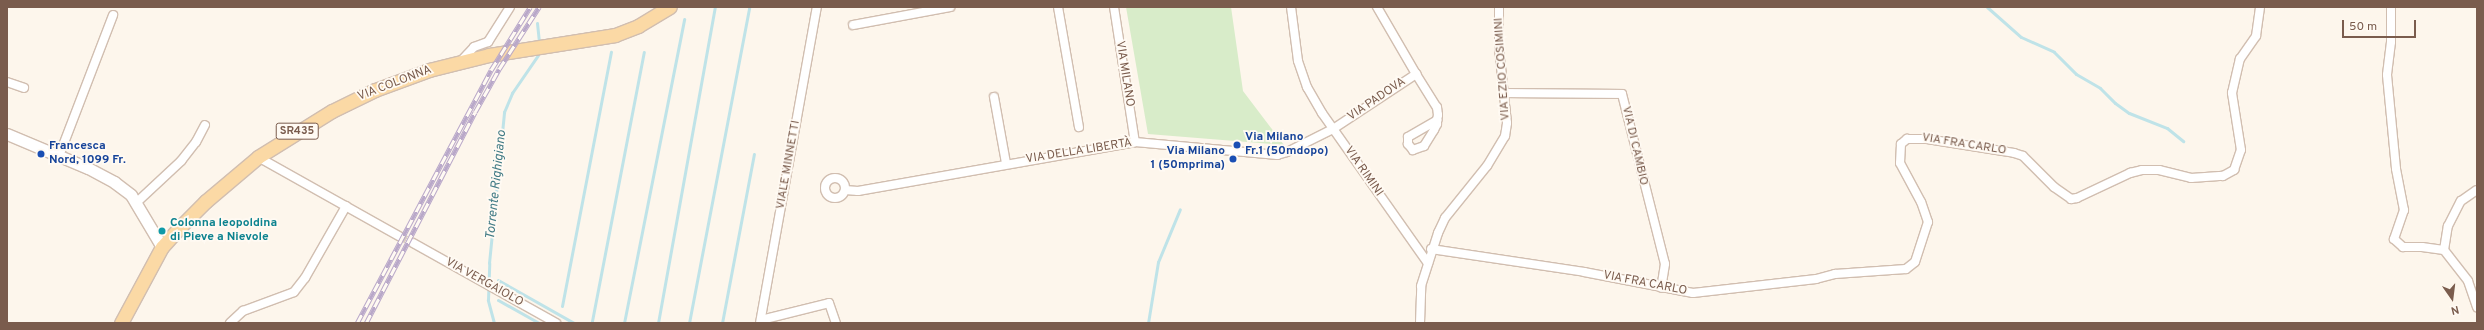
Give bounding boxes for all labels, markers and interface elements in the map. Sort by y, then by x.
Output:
scale bar [2344,12,2418,38]
street label: VIA EZIO COSIMINI [1492,17,1514,121]
text: 50 m [2349,19,2377,35]
street label: VIA MILANO [1112,40,1136,108]
street label: VIA COLONNA [356,63,434,105]
street label: VIA PADOVA [1345,75,1409,125]
street label: VIA DI CAMBIO [1618,105,1650,187]
street label: VIALE MINNETTI [774,119,804,211]
road number: SR435 [275,122,319,140]
water label: Torrente Righigiano [483,129,511,241]
place label: Via Milano Fr.1 (50mdopo) [1245,131,1328,159]
street label: VIA FRA CARLO [1920,131,2008,159]
street label: VIA DELLA LIBERTÀ [1024,136,1134,168]
place label: Francesca Nord, 1099 Fr. [49,140,126,168]
marker: Via Milano Fr.1 (50mdopo) [1232,140,1242,150]
street label: VIA RIMINI [1340,144,1386,200]
place label: Via Milano 1 (50mprima) [1151,145,1225,173]
marker: Francesca Nord, 1099 Fr. [36,149,46,159]
marker: Via Milano 1 (50mprima) [1228,154,1238,164]
place label: Colonna leopoldina di Pieve a Nievole [170,217,277,245]
marker: Colonna leopoldina di Pieve a Nievole [157,226,167,236]
street label: VIA VERGAIOLO [442,255,526,311]
street label: VIA FRA CARLO [1601,269,1689,299]
north arrow [2432,278,2472,318]
text: N [2449,302,2460,317]

